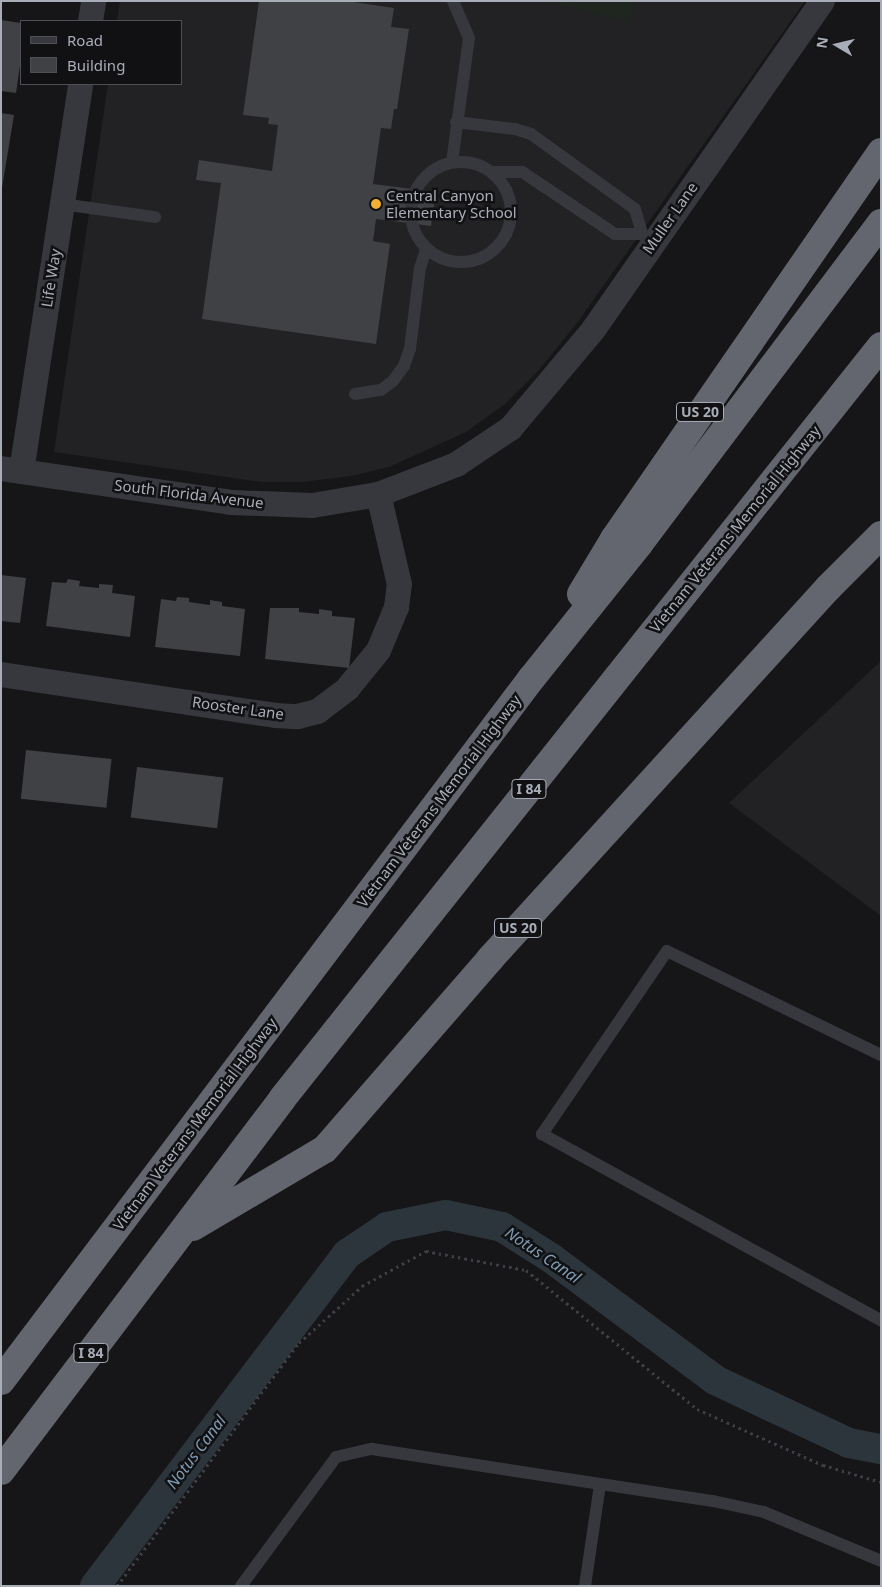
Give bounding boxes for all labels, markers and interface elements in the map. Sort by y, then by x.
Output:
legend [20,20,182,85]
north arrow [812,20,862,70]
text: Road [67,30,103,50]
text: N [811,35,832,50]
text: Building [67,55,125,75]
street label: Muller Lane [639,179,701,257]
place label: Central Canyon Elementary School [386,186,517,221]
marker: Central Canyon Elementary School [370,198,382,210]
street label: Life Way [37,247,65,309]
road number: US 20 [675,401,725,424]
street label: Vietnam Veterans Memorial Highway [646,422,824,636]
street label: South Florida Avenue [113,476,265,512]
street label: Vietnam Veterans Memorial Highway [353,691,525,911]
street label: Rooster Lane [191,693,285,723]
road number: I 84 [510,778,548,801]
road number: US 20 [493,916,543,940]
street label: Vietnam Veterans Memorial Highway [109,1014,281,1234]
water label: Notus Canal [502,1223,584,1287]
road number: I 84 [72,1342,110,1365]
water label: Notus Canal [162,1412,230,1492]

